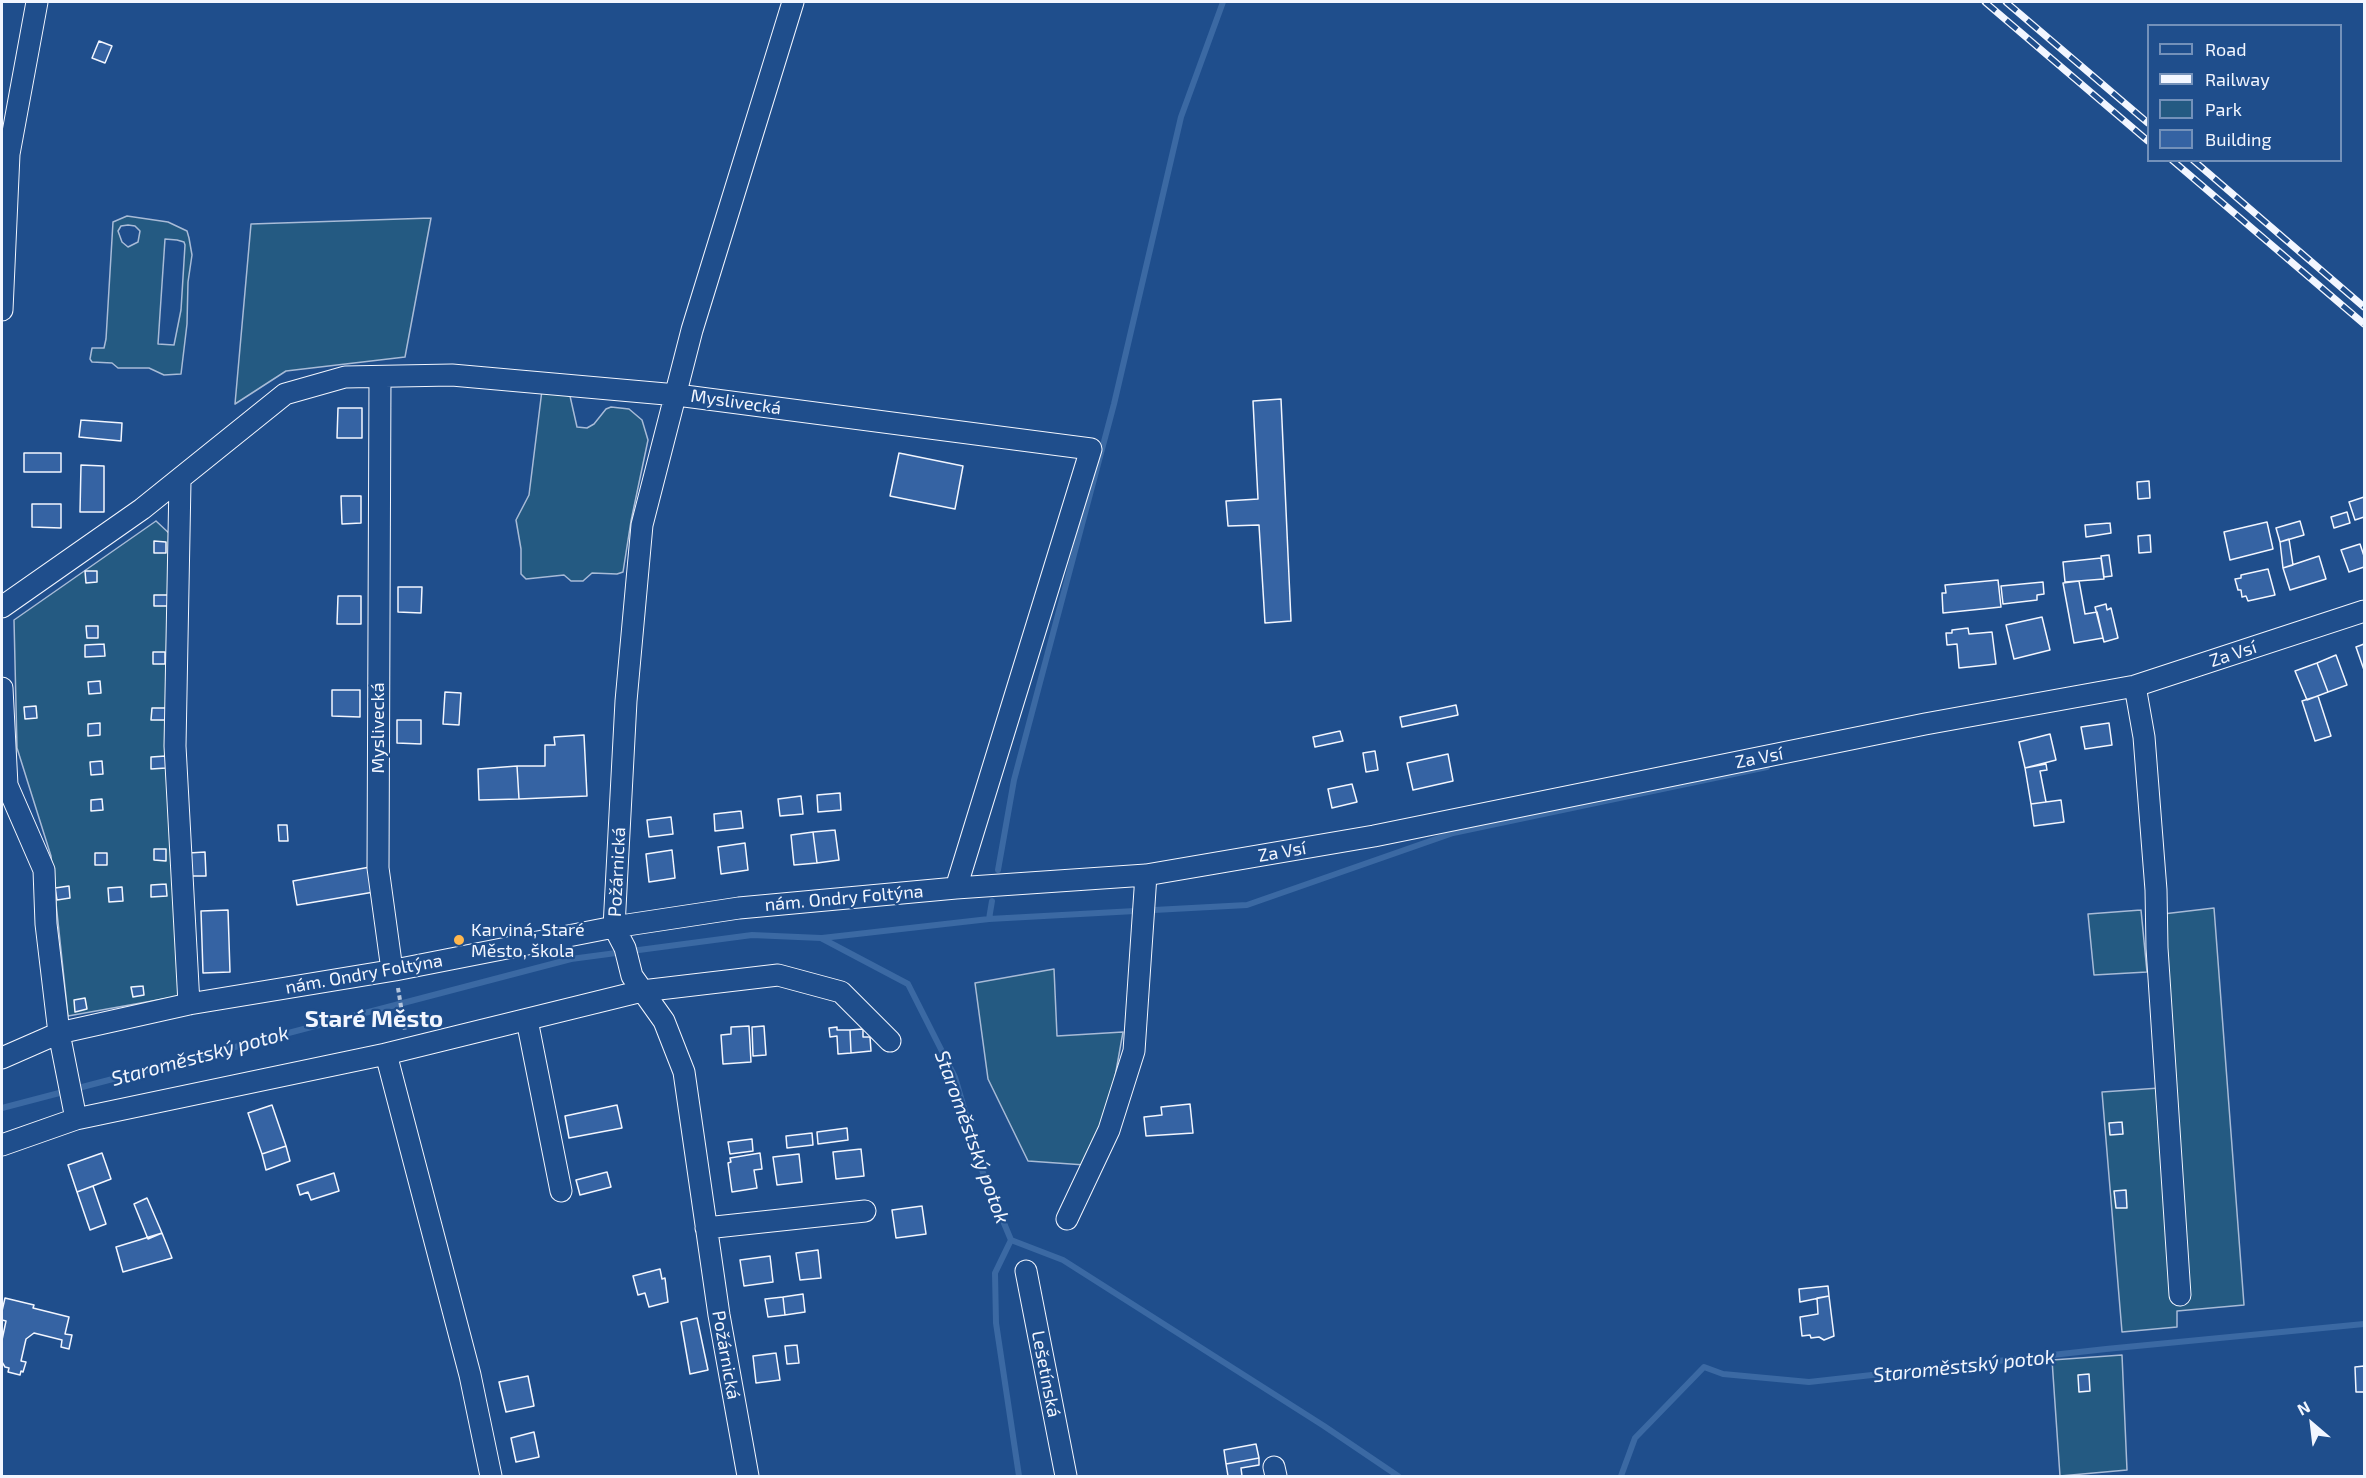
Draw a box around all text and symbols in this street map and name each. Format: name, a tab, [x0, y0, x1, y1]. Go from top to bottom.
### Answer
legend	[2147, 24, 2342, 162]
text: Road	[2205, 38, 2246, 60]
text: Railway	[2205, 68, 2270, 90]
text: Park	[2205, 98, 2242, 120]
text: Building	[2205, 128, 2272, 150]
street label: Myslivecká	[689, 385, 783, 419]
street label: Za Vsí	[2207, 636, 2259, 672]
street label: Myslivecká	[367, 682, 389, 774]
street label: Za Vsí	[1733, 743, 1785, 773]
street label: Požárnická	[604, 827, 630, 917]
street label: Za Vsí	[1256, 837, 1308, 867]
street label: nám. Ondry Foltýna	[764, 880, 924, 916]
place label: Karviná, Staré Město, škola	[471, 919, 585, 962]
marker: Karviná, Staré Město, škola	[452, 933, 466, 947]
street label: nám. Ondry Foltýna	[284, 950, 444, 998]
district label: Staré Město	[305, 1005, 443, 1033]
water label: Staroměstský potok	[109, 1021, 291, 1091]
water label: Staroměstský potok	[929, 1047, 1015, 1227]
street label: Požárnická	[708, 1309, 744, 1401]
street label: Lešetínská	[1027, 1329, 1065, 1419]
water label: Staroměstský potok	[1872, 1345, 2056, 1387]
north arrow	[2282, 1394, 2342, 1454]
text: N	[2294, 1397, 2313, 1419]

